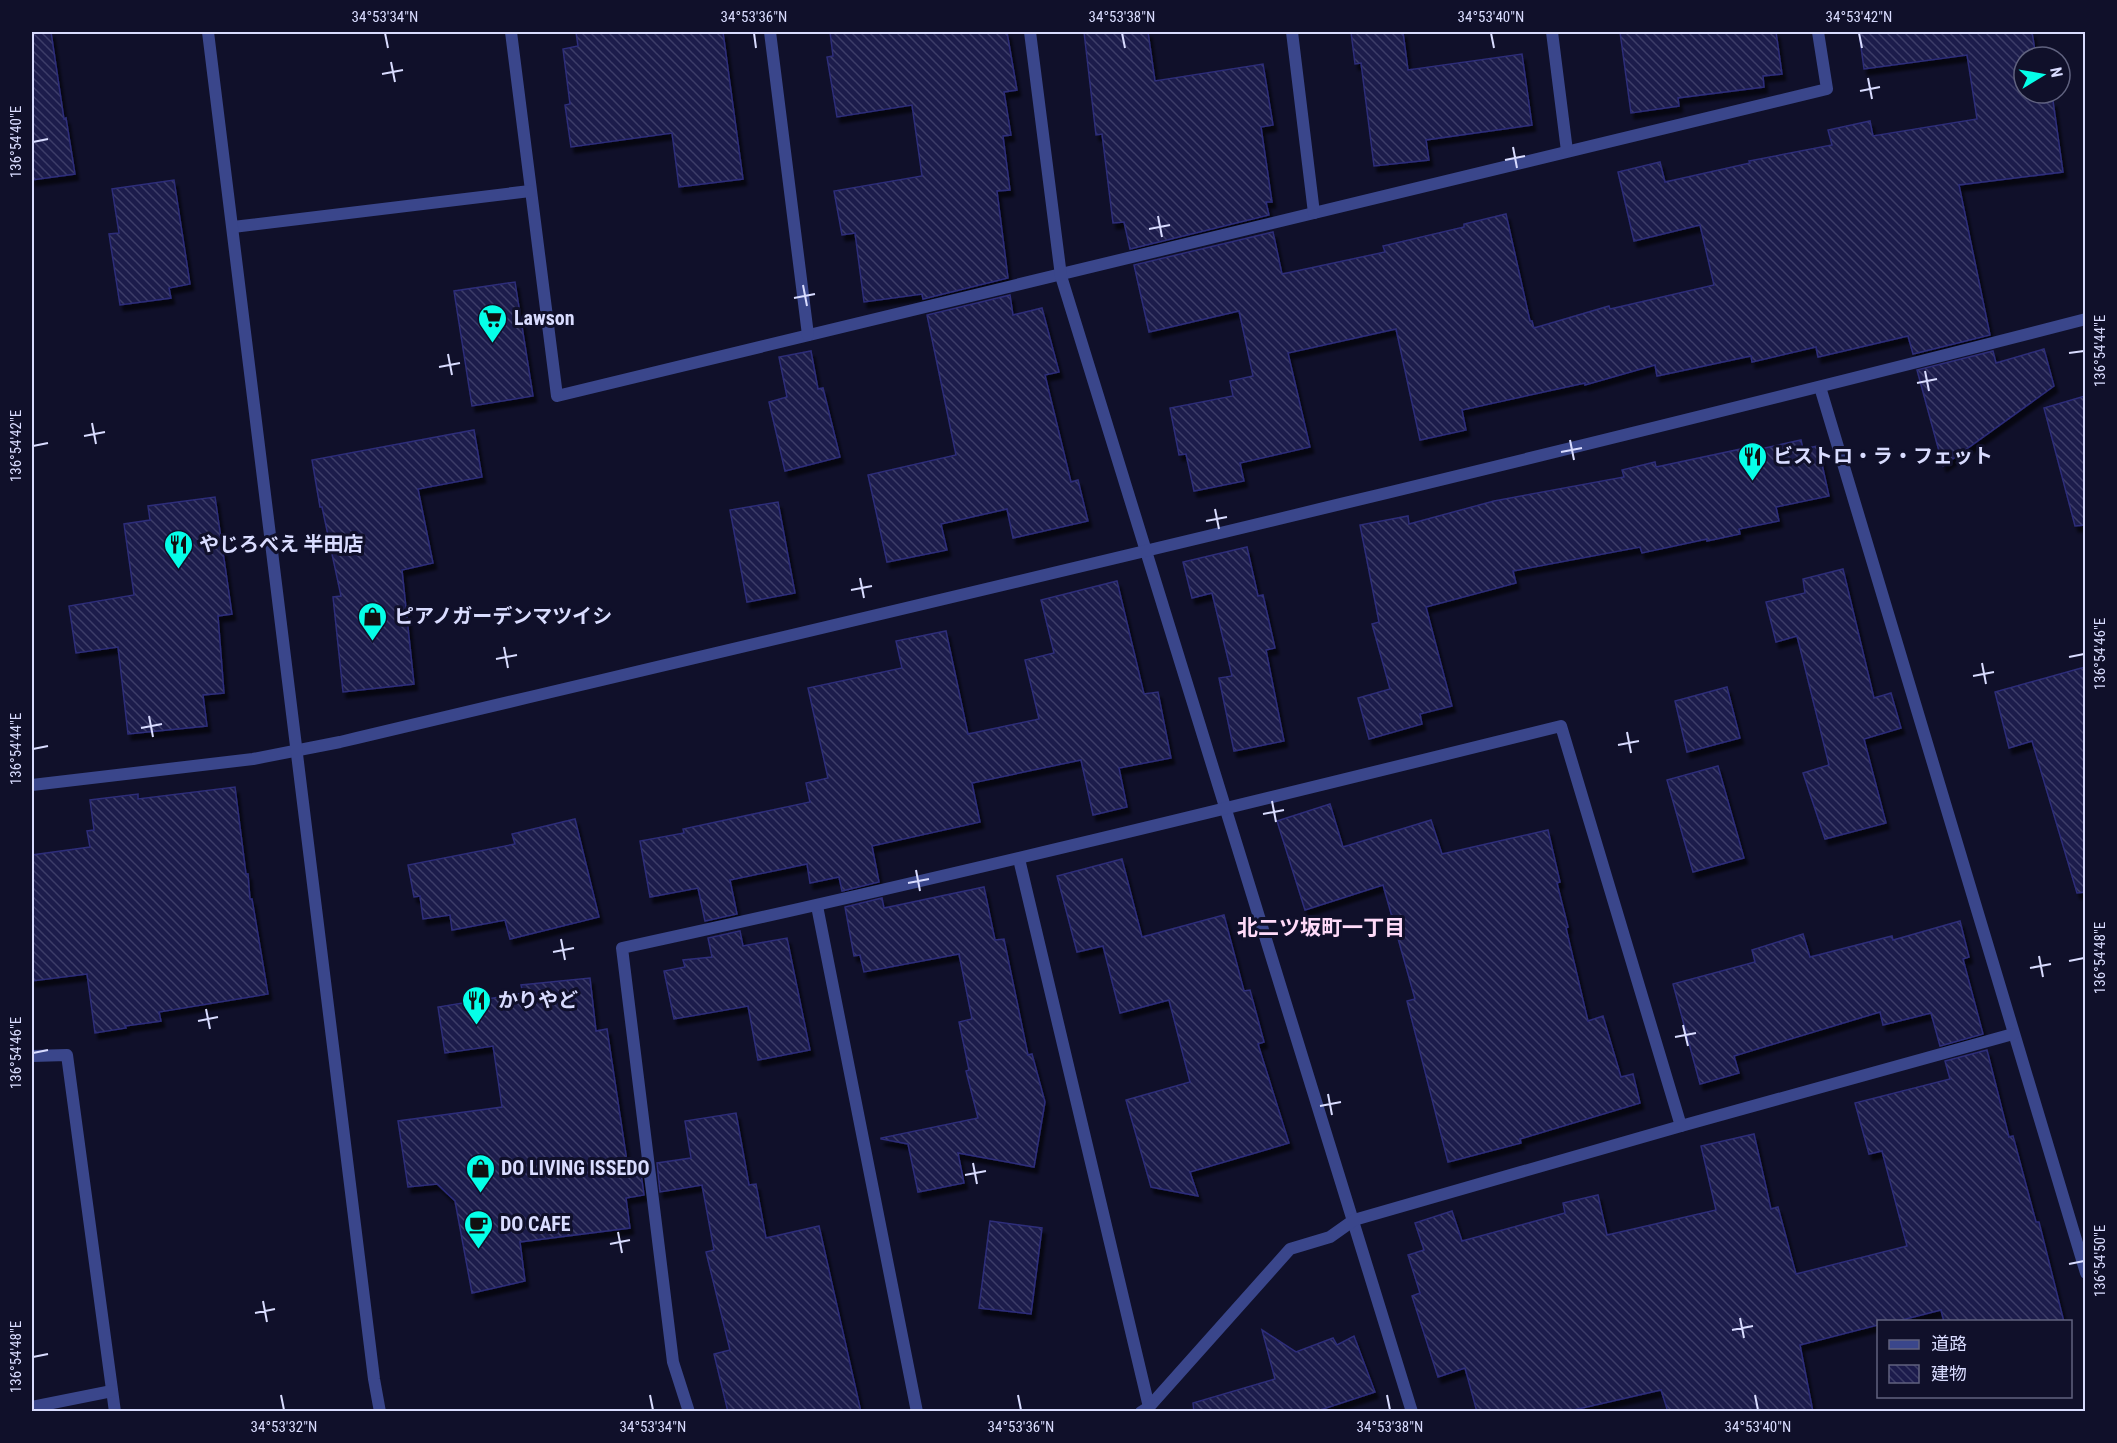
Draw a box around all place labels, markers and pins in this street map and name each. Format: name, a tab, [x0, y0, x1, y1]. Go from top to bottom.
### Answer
supermarket icon: Lawson	[477, 302, 509, 344]
place label: Lawson	[514, 306, 575, 330]
restaurant icon: ビストロ・ラ・フェット	[1736, 440, 1768, 482]
place label: ビストロ・ラ・フェット	[1773, 444, 1993, 468]
restaurant icon: やじろべえ 半田店	[162, 528, 194, 570]
place label: やじろべえ 半田店	[199, 532, 364, 556]
shop icon: ピアノガーデンマツイシ	[357, 600, 389, 642]
place label: ピアノガーデンマツイシ	[394, 604, 612, 628]
restaurant icon: かりやど	[461, 984, 493, 1026]
place label: かりやど	[498, 988, 578, 1012]
shop icon: DO LIVING ISSEDO	[464, 1152, 496, 1194]
place label: DO LIVING ISSEDO	[501, 1156, 650, 1180]
cafe icon: DO CAFE	[463, 1208, 495, 1250]
place label: DO CAFE	[500, 1212, 571, 1236]

